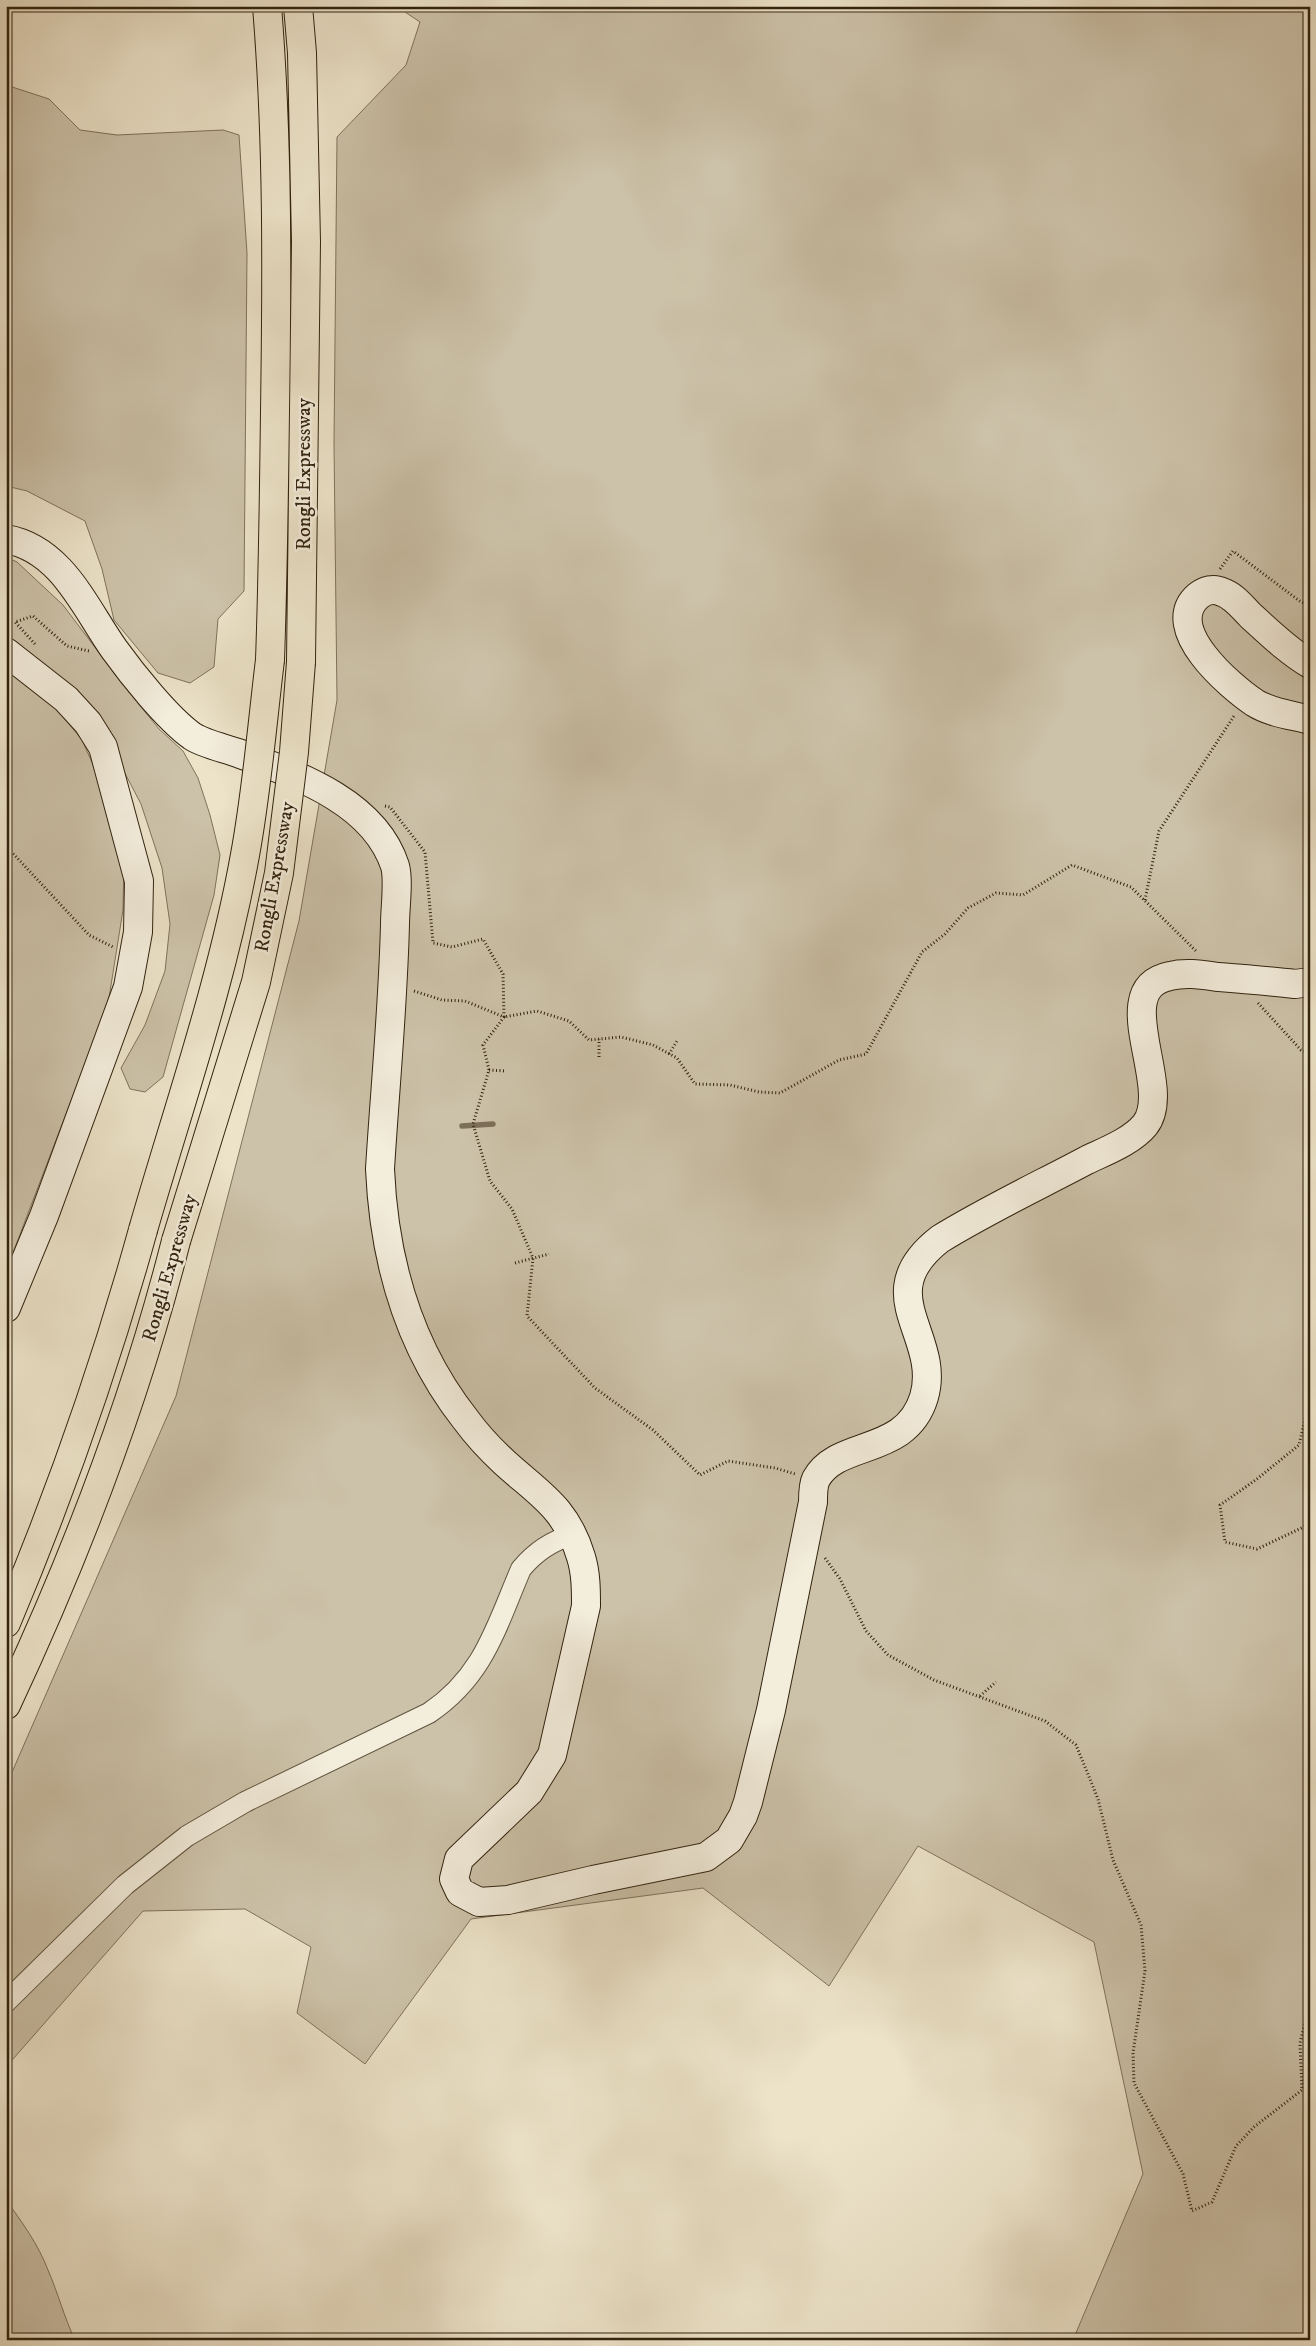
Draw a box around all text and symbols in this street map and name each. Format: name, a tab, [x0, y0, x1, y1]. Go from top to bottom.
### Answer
street label: Rongli Expressway	[292, 397, 317, 550]
street label: Rongli Expressway	[249, 799, 301, 954]
street label: Rongli Expressway	[137, 1191, 203, 1345]

